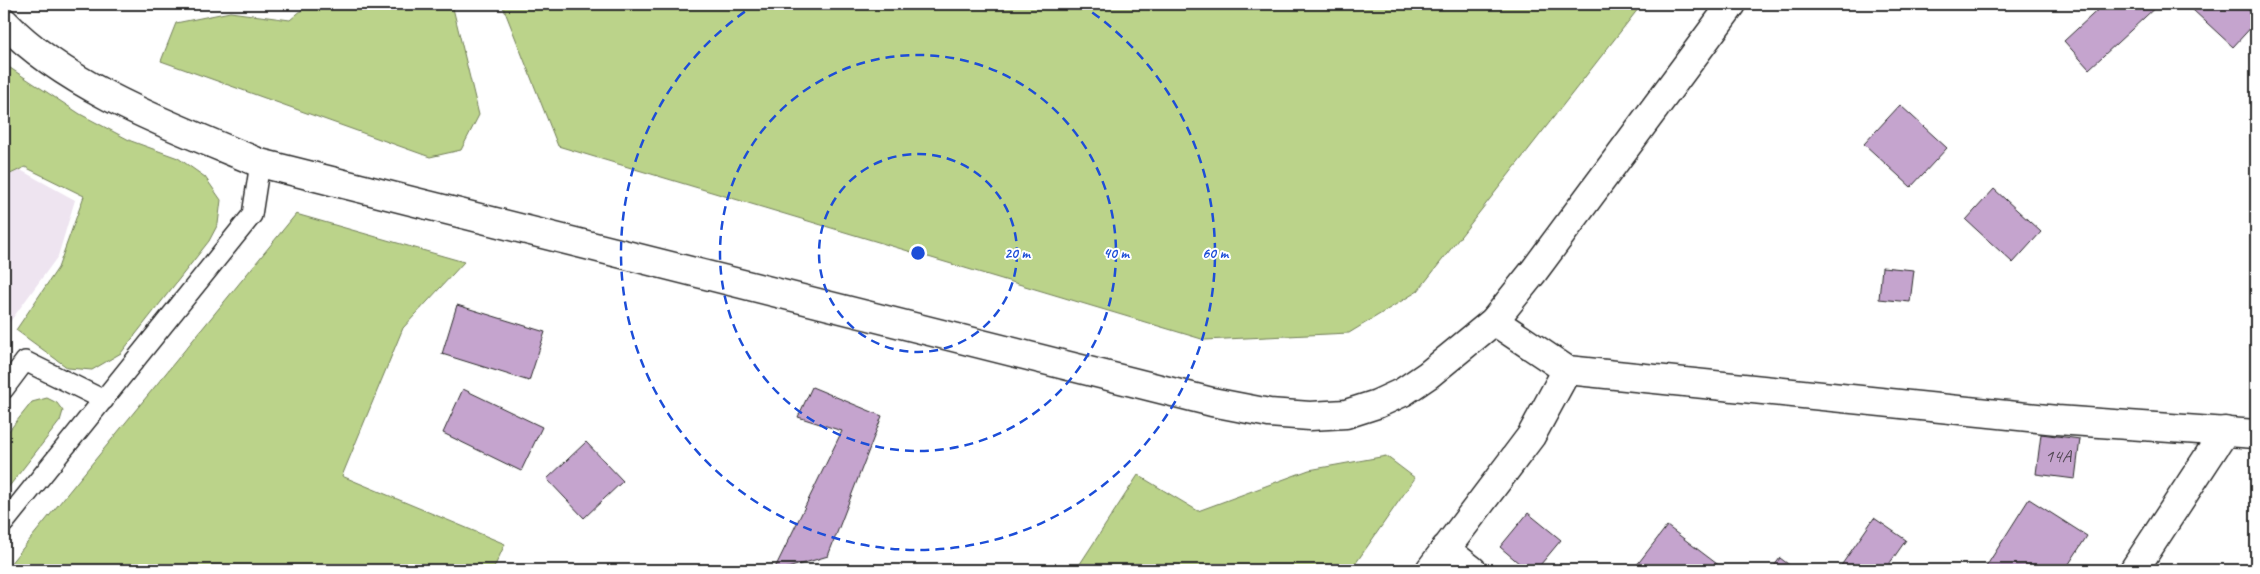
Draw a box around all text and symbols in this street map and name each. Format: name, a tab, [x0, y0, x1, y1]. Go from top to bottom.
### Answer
centre of rings	[909, 244, 927, 262]
text: 20 m	[1004, 244, 1031, 263]
text: 40 m	[1103, 244, 1130, 263]
text: 60 m	[1202, 244, 1229, 263]
house number: 14А	[2045, 444, 2073, 468]

